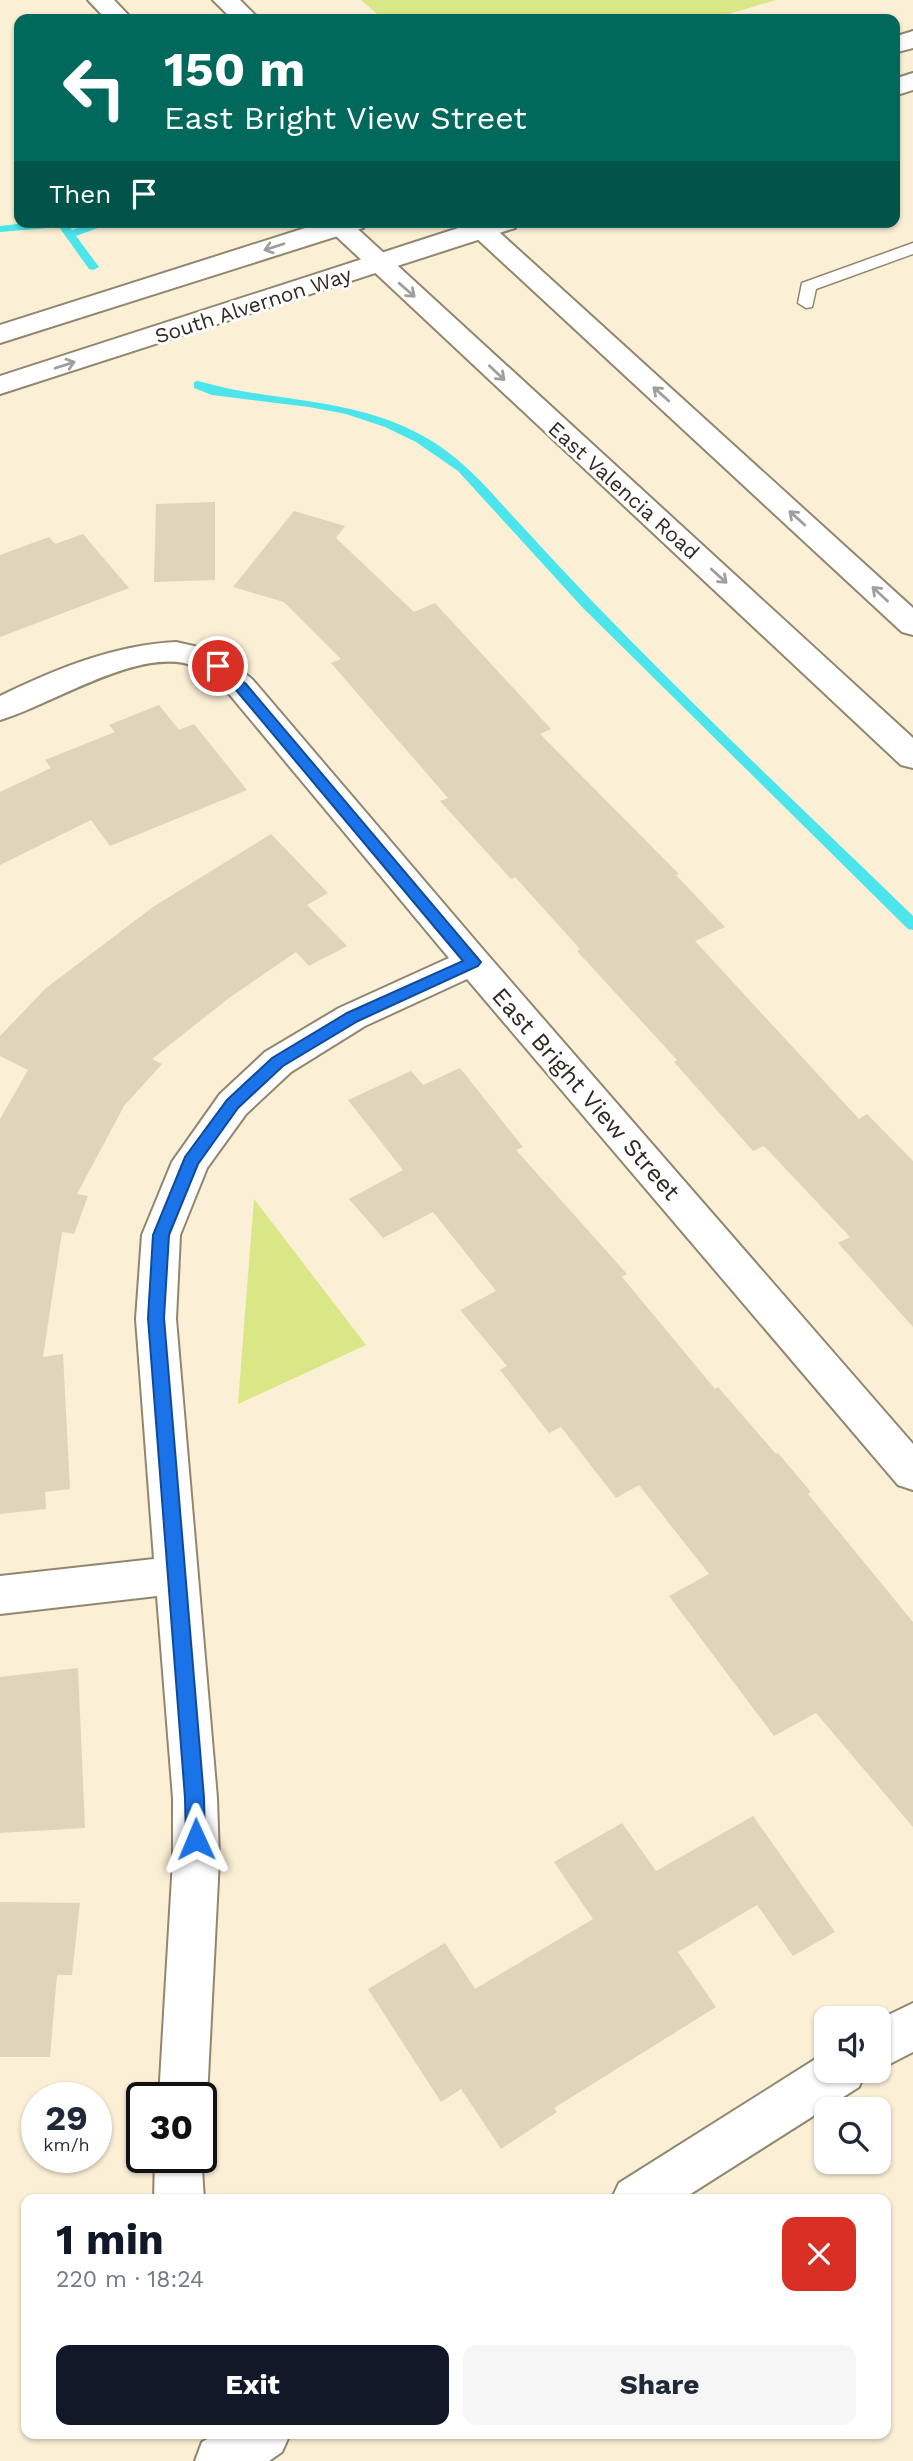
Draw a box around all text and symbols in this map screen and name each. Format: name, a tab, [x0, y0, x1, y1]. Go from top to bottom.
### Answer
text: 150 m	[164, 40, 305, 98]
icon: left	[49, 42, 140, 133]
text: East Bright View Street	[164, 99, 527, 137]
icon: arrive	[125, 175, 163, 213]
text: Then	[49, 179, 111, 209]
one-way arrow	[263, 242, 285, 255]
street label: South Alvernon Way	[151, 261, 355, 349]
one-way arrow	[398, 282, 416, 298]
one-way arrow	[54, 357, 76, 370]
one-way arrow	[488, 365, 506, 381]
one-way arrow	[653, 386, 670, 403]
street label: East Valencia Road	[543, 416, 705, 564]
one-way arrow	[788, 510, 806, 526]
one-way arrow	[710, 568, 727, 585]
one-way arrow	[872, 586, 889, 603]
pin	[188, 636, 248, 696]
icon: arrive	[199, 647, 237, 685]
street label: East Bright View Street	[486, 982, 686, 1206]
position arrow	[159, 1802, 233, 1876]
map controls	[814, 2006, 891, 2174]
button: sound	[814, 2006, 891, 2083]
speed limit sign: 30	[126, 2082, 217, 2173]
text: 29	[45, 2097, 88, 2139]
button: search	[814, 2097, 891, 2174]
text: km/h	[43, 2134, 90, 2155]
text: 1 min	[56, 2215, 164, 2264]
button: close	[782, 2217, 856, 2291]
text: 220 m · 18:24	[56, 2266, 204, 2293]
button: Exit	[56, 2345, 449, 2425]
button: Share	[463, 2345, 856, 2425]

